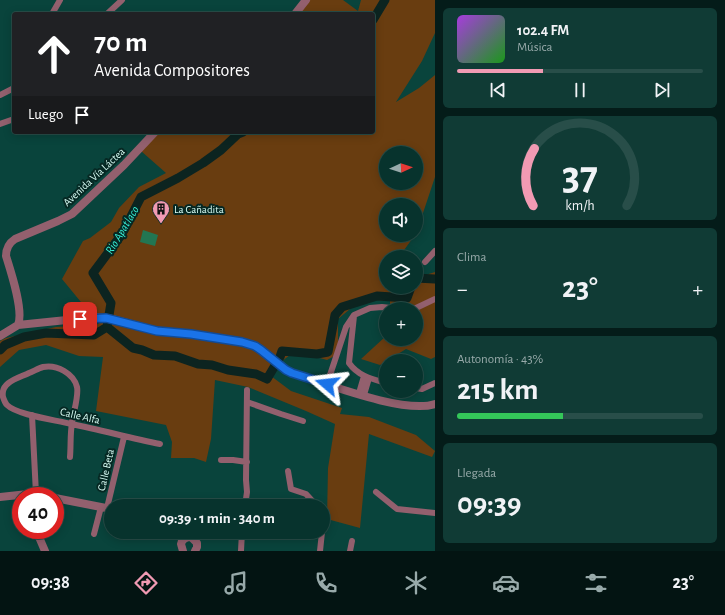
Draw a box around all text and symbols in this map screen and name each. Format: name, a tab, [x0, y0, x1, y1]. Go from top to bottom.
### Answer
text: 102.4 FM	[517, 23, 569, 38]
icon: ahead	[28, 28, 80, 80]
text: 70 m	[94, 29, 148, 57]
text: Música	[517, 41, 552, 54]
text: Avenida Compositores	[94, 62, 250, 80]
icon: previous	[487, 79, 509, 101]
icon: pause	[569, 79, 591, 101]
icon: next	[651, 79, 673, 101]
icon: arrive	[71, 104, 93, 126]
text: Luego	[28, 107, 63, 122]
street label: Avenida Vía Láctea	[61, 146, 127, 208]
north arrow	[379, 146, 423, 190]
map controls	[379, 146, 423, 398]
text: 37	[562, 156, 598, 197]
button: sound	[379, 198, 423, 242]
text: km/h	[565, 198, 595, 212]
building icon: La Cañadita	[151, 199, 171, 224]
water label: Rio Apatlaco	[103, 204, 142, 257]
place label: La Cañadita	[174, 204, 224, 215]
button: layers	[379, 250, 423, 294]
text: Clima	[457, 251, 487, 264]
text: 23°	[562, 273, 598, 303]
text: −	[457, 278, 468, 300]
text: +	[692, 278, 703, 300]
pin	[63, 302, 97, 336]
button: +	[379, 302, 423, 346]
icon: arrive	[69, 308, 91, 330]
text: Autonomía · 43%	[457, 353, 543, 366]
button: −	[379, 354, 423, 398]
position arrow	[306, 363, 348, 405]
text: 215 km	[457, 375, 538, 405]
street label: Calle Alfa	[59, 406, 101, 426]
street label: Calle Beta	[96, 448, 116, 492]
text: Llegada	[457, 467, 496, 480]
speed limit sign: 40	[12, 487, 64, 539]
text: 09:39	[457, 489, 521, 519]
text: 09:39 · 1 min · 340 m	[159, 511, 275, 526]
icon: directions	[132, 569, 160, 597]
icon: music	[222, 569, 250, 597]
icon: phone	[312, 569, 340, 597]
icon: climate	[402, 569, 430, 597]
icon: car	[492, 569, 520, 597]
icon: filters	[582, 569, 610, 597]
text: 09:38	[31, 574, 70, 592]
text: 23°	[672, 574, 694, 592]

